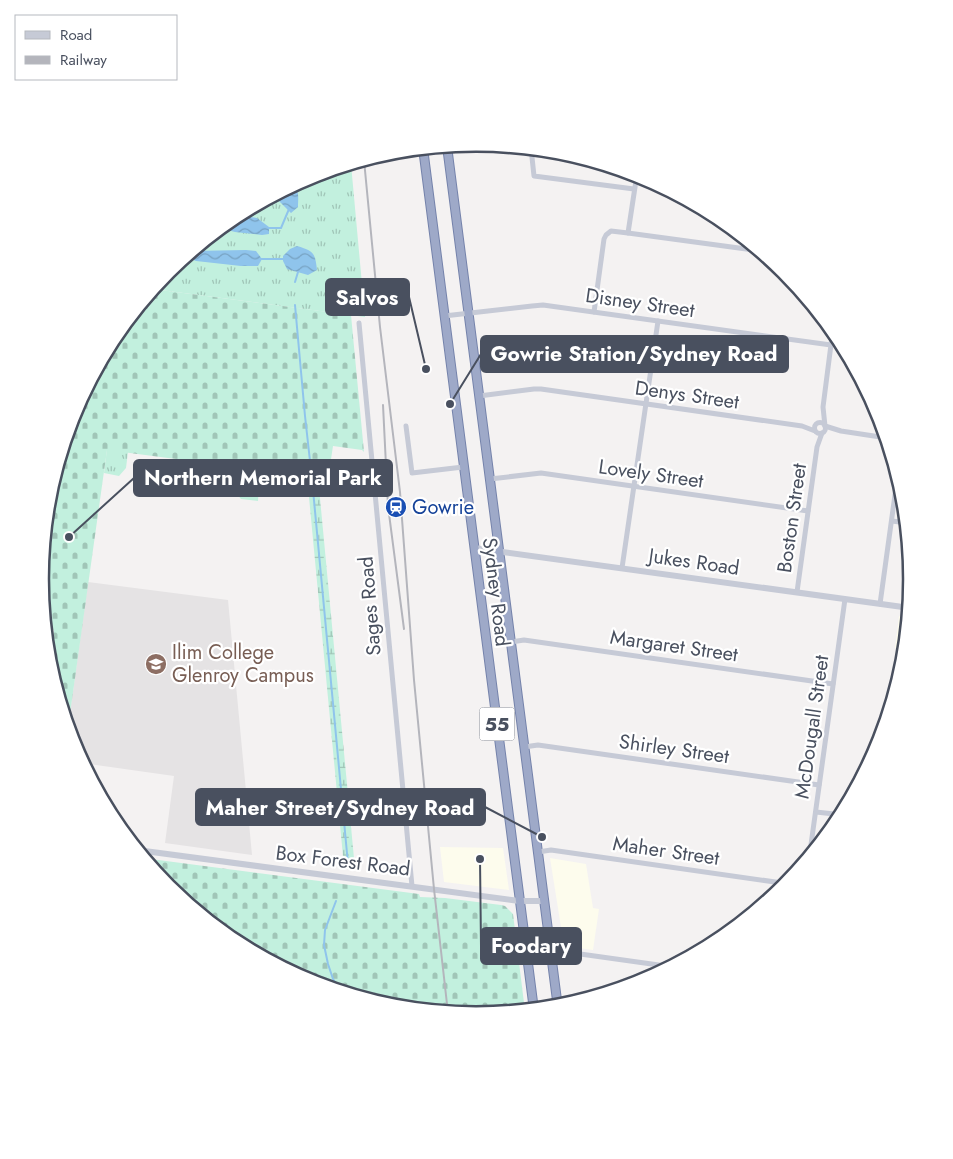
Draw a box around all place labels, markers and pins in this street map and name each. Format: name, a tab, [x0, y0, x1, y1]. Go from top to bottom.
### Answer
callout: Salvos	[326, 279, 409, 315]
callout: Gowrie Station/Sydney Road	[481, 336, 788, 372]
callout: Northern Memorial Park	[134, 460, 392, 496]
place label: Gowrie	[412, 493, 474, 522]
station icon: Gowrie	[384, 495, 408, 519]
place label: Ilim College Glenroy Campus	[172, 638, 314, 690]
school or university icon: Ilim College Glenroy Campus	[144, 652, 168, 676]
callout: Maher Street/Sydney Road	[196, 789, 485, 825]
callout: Foodary	[481, 928, 581, 964]

